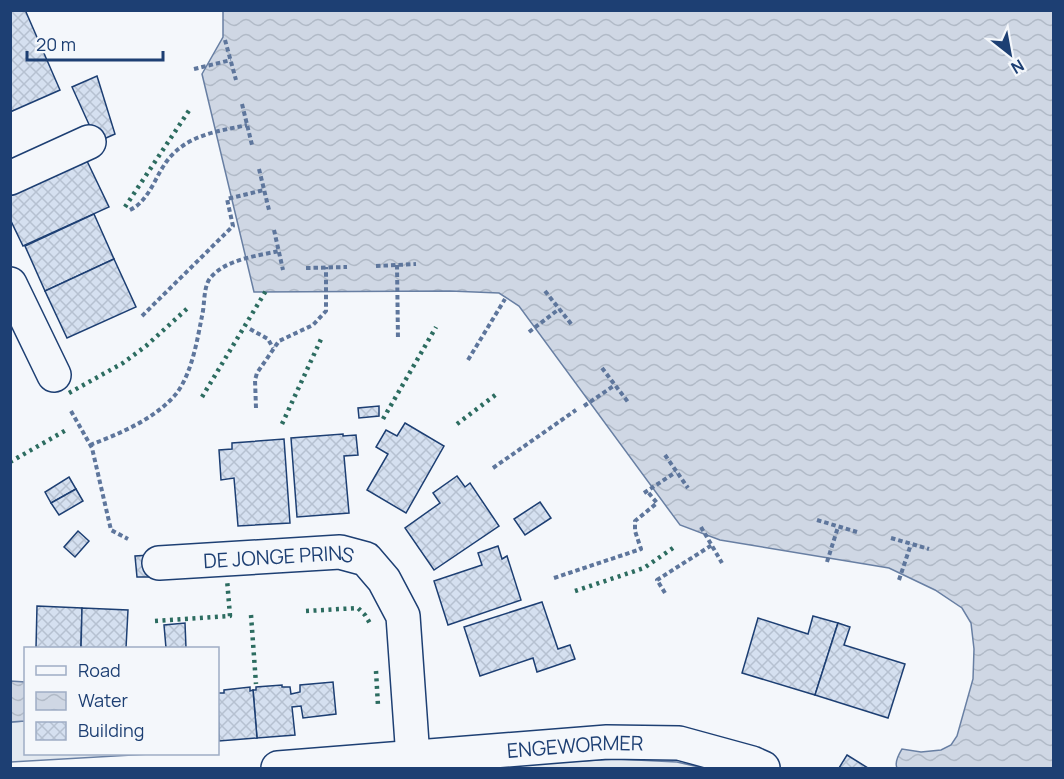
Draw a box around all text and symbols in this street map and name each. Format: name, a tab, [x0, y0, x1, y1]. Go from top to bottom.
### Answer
scale bar	[27, 24, 164, 62]
north arrow	[980, 24, 1040, 84]
text: 20 m	[36, 32, 76, 56]
text: N	[1007, 54, 1028, 79]
street label: DE JONGE PRINS	[202, 538, 357, 574]
legend	[24, 647, 219, 755]
text: Road	[78, 658, 121, 682]
text: Water	[78, 688, 128, 712]
text: Building	[78, 718, 144, 742]
street label: ENGEWORMER	[506, 728, 644, 763]

